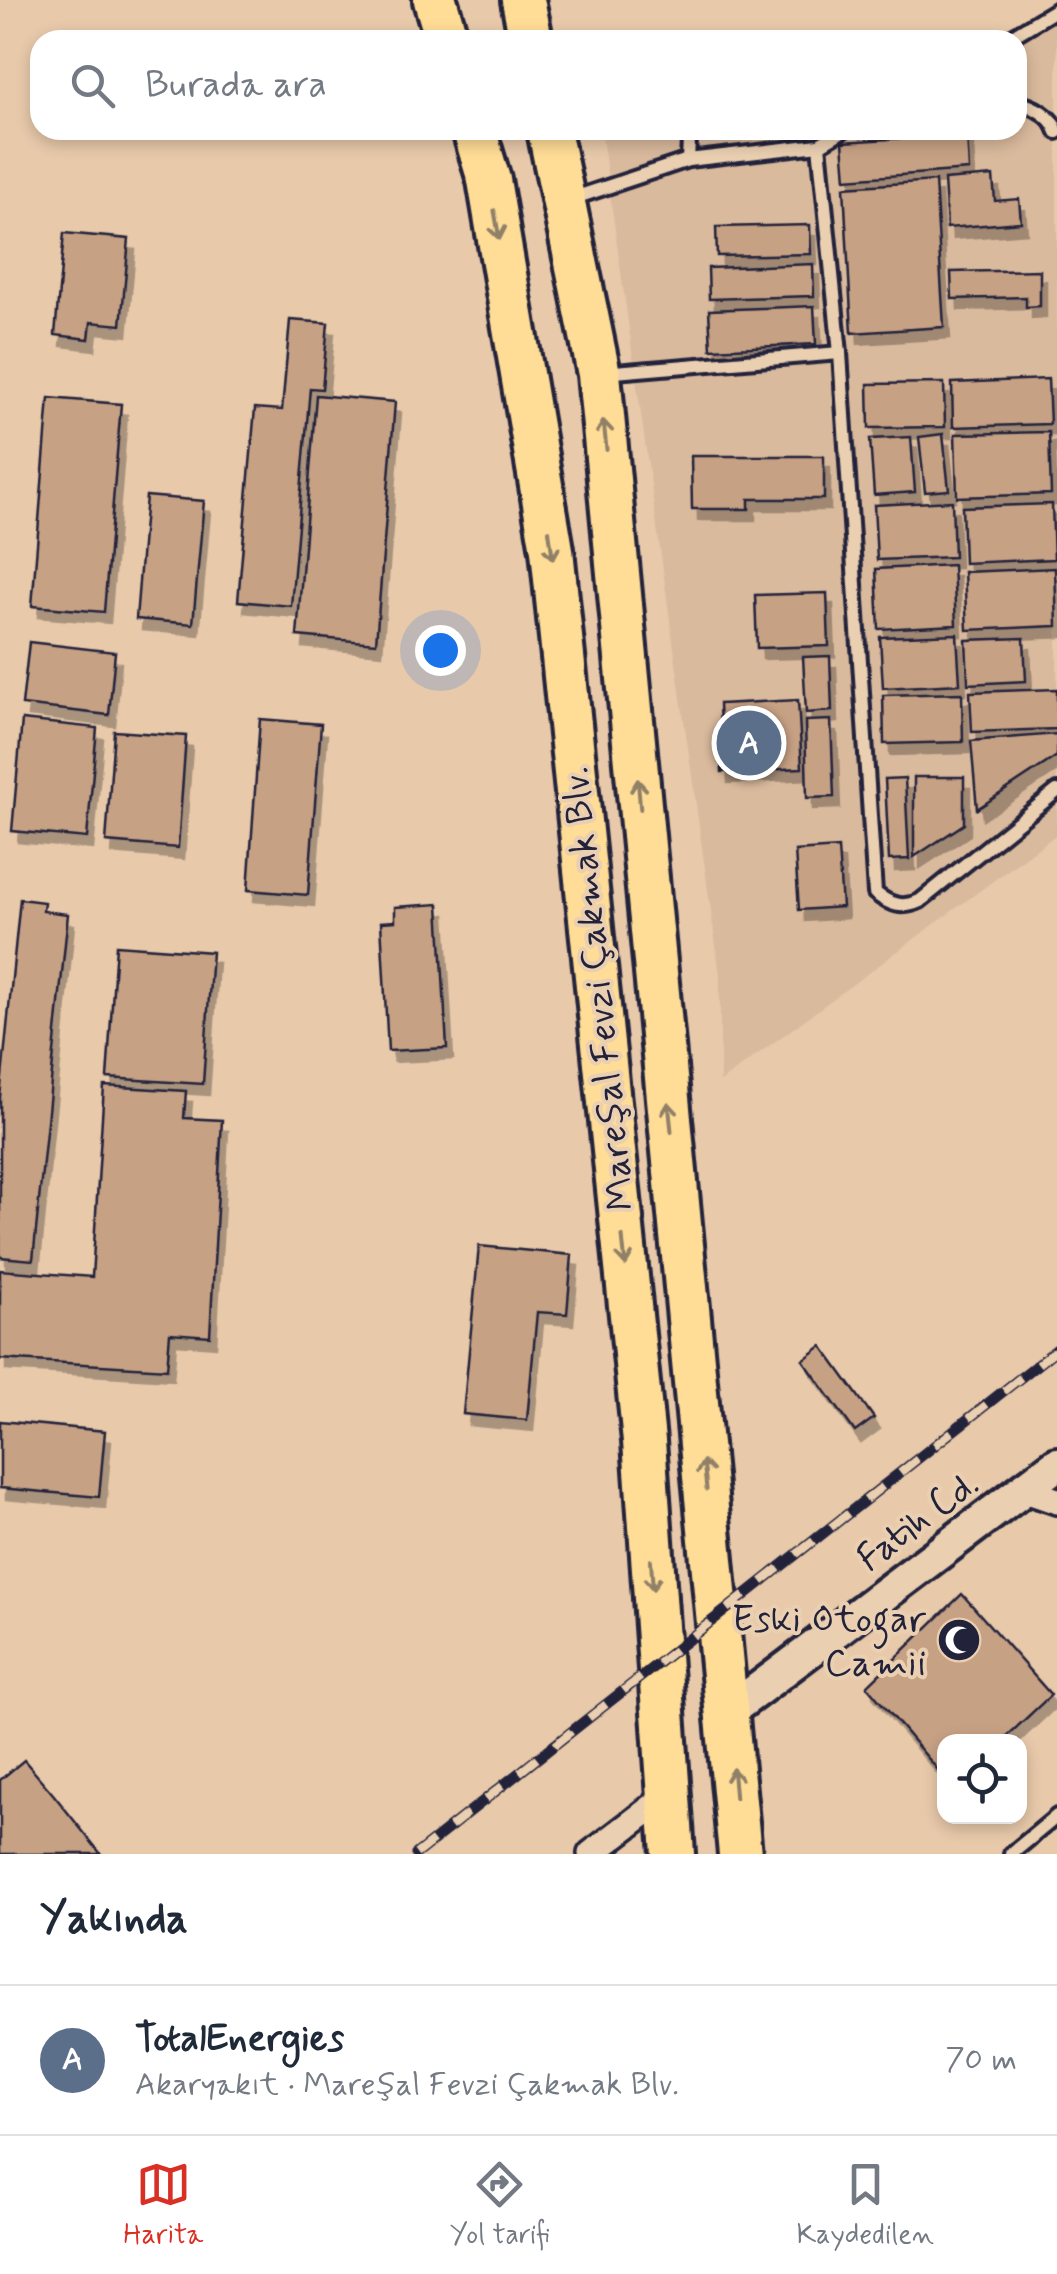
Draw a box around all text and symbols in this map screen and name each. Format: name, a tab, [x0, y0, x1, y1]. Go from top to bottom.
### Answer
search box	[30, 30, 1027, 140]
icon: search	[65, 58, 120, 113]
text: Burada ara	[145, 61, 327, 110]
one-way arrow	[488, 208, 507, 240]
one-way arrow	[595, 420, 614, 452]
one-way arrow	[543, 528, 561, 561]
your location	[415, 625, 466, 676]
pin: A	[716, 706, 782, 780]
street label: Mareşal Fevzi Çakmak Blv.	[552, 764, 647, 1213]
one-way arrow	[629, 778, 648, 810]
one-way arrow	[660, 1101, 679, 1134]
one-way arrow	[615, 1235, 634, 1267]
one-way arrow	[695, 1460, 714, 1492]
street label: Fatih Cd.	[848, 1460, 989, 1584]
one-way arrow	[643, 1558, 662, 1590]
place label: Eski Otogar Camii	[732, 1596, 926, 1689]
mosque icon: Eski Otogar Camii	[936, 1617, 982, 1663]
map controls	[937, 1734, 1027, 1824]
button: locate	[937, 1734, 1027, 1824]
one-way arrow	[724, 1767, 743, 1799]
text: Yakında	[40, 1892, 188, 1947]
text: TotalEnergies	[135, 2015, 344, 2064]
text: A	[62, 2039, 83, 2081]
text: 70 m	[945, 2039, 1017, 2081]
text: Akaryakıt · Mareşal Fevzi Çakmak Blv.	[135, 2064, 679, 2106]
tab: Harita	[123, 2157, 203, 2254]
tab: Yol tarifi	[450, 2157, 550, 2254]
tab: Kaydedilen	[796, 2157, 934, 2254]

